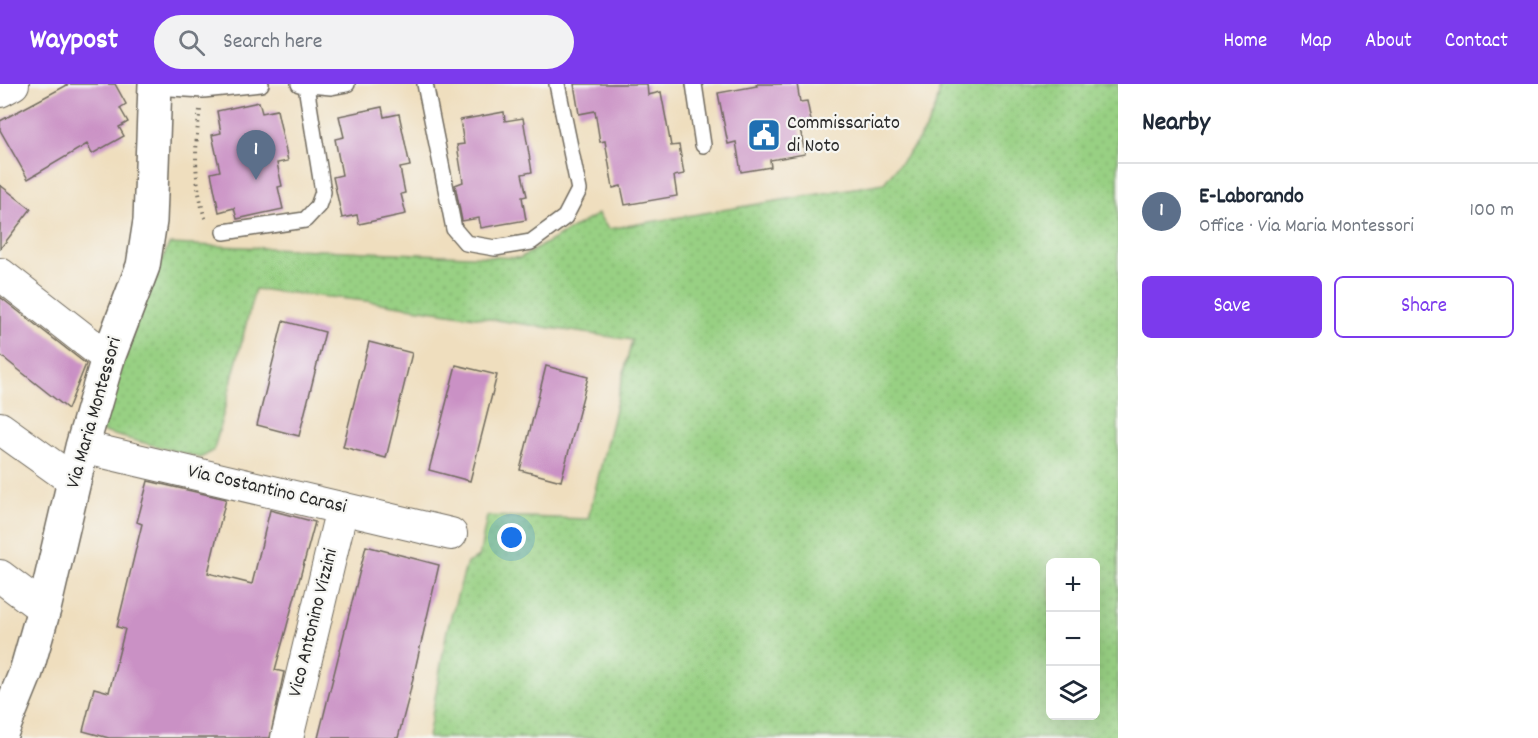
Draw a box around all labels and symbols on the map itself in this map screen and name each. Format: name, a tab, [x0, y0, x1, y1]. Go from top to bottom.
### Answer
place label: Commissariato di Noto	[787, 110, 900, 161]
public building icon: Commissariato di Noto	[746, 117, 782, 153]
pin: 1	[236, 130, 276, 180]
street label: Via Maria Montessori	[60, 334, 130, 492]
street label: Via Costantino Carasi	[185, 458, 350, 522]
your location	[497, 523, 526, 552]
street label: Vico Antonino Vizzini	[282, 546, 346, 700]

